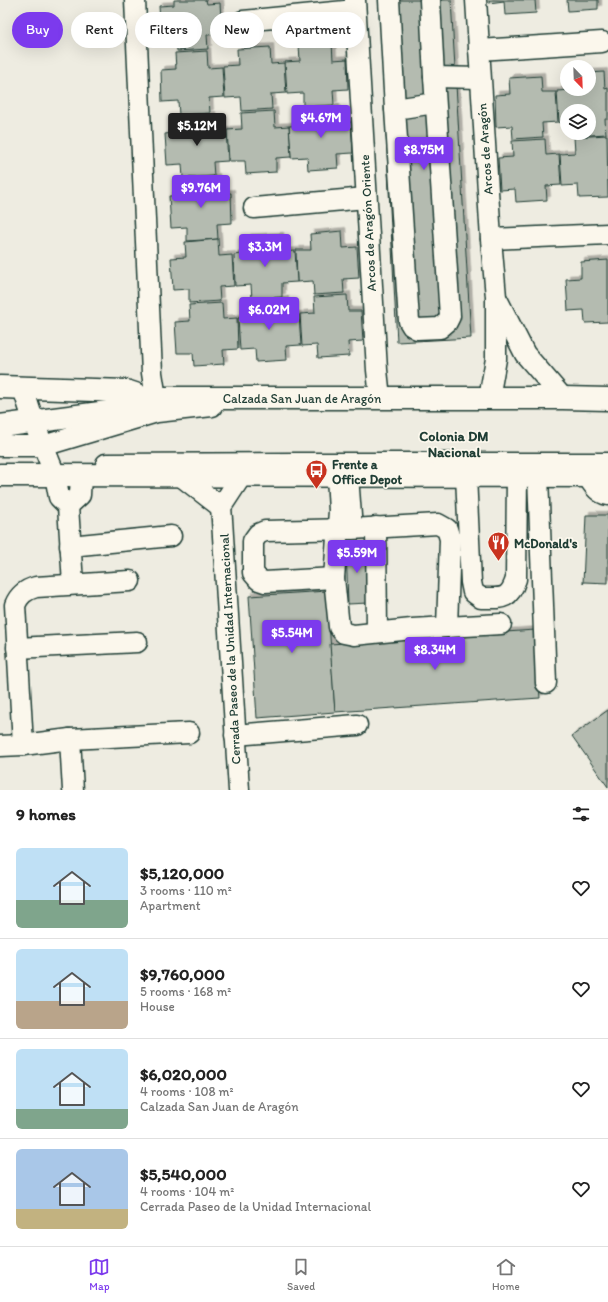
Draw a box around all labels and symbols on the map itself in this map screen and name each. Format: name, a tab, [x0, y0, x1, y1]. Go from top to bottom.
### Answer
north arrow	[560, 60, 596, 96]
street label: Arcos de Aragón	[474, 102, 496, 195]
pin: $4.67M	[288, 105, 354, 139]
pin: $5.12M	[164, 113, 230, 147]
pin: $8.75M	[391, 137, 457, 171]
street label: Arcos de Aragón Oriente	[357, 154, 379, 292]
pin: $9.76M	[168, 175, 234, 209]
pin: $3.3M	[237, 234, 293, 268]
pin: $6.02M	[236, 297, 302, 331]
street label: Calzada San Juan de Aragón	[223, 391, 382, 406]
district label: Colonia DM Nacional	[419, 428, 489, 461]
place label: Frente a Office Depot	[332, 457, 402, 488]
bus stop icon: Frente a Office Depot	[304, 458, 330, 491]
restaurant icon: McDonald's	[485, 530, 511, 563]
street label: Cerrada Paseo de la Unidad Internacional	[216, 533, 244, 765]
place label: McDonald's	[514, 536, 578, 551]
pin: $5.59M	[324, 540, 390, 574]
pin: $5.54M	[259, 620, 325, 654]
pin: $8.34M	[402, 637, 468, 671]

